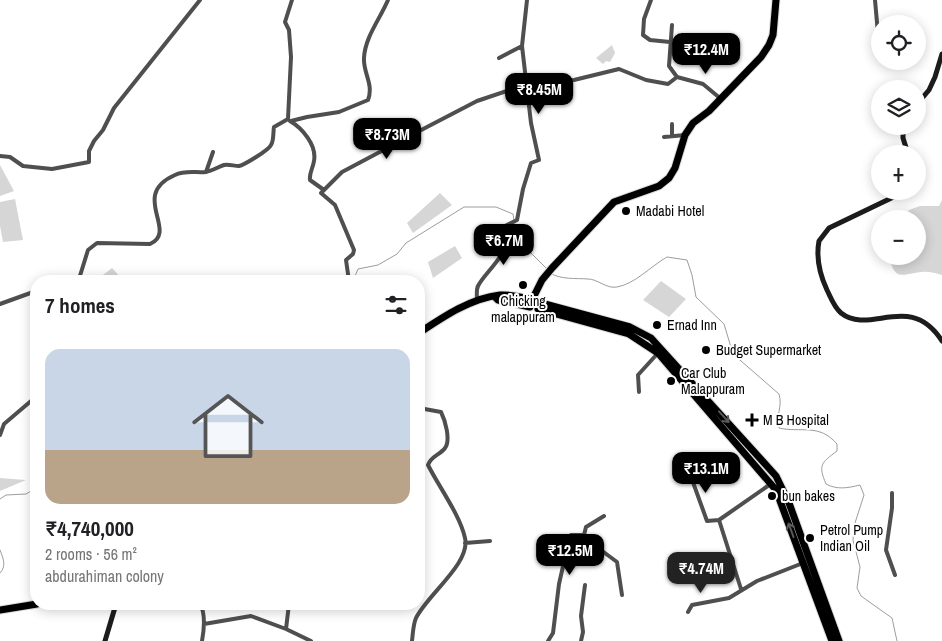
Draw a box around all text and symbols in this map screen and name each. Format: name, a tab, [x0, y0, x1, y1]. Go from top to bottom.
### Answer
map controls	[871, 15, 926, 265]
button: locate	[871, 15, 926, 70]
pin: ₹12.4M	[665, 32, 747, 75]
text: ₹12.4M	[683, 38, 729, 60]
pin: ₹8.45M	[498, 72, 580, 115]
text: ₹8.45M	[516, 78, 562, 100]
button: layers	[871, 80, 926, 135]
pin: ₹8.73M	[346, 118, 428, 160]
text: ₹8.73M	[364, 123, 410, 145]
button: +	[871, 145, 926, 200]
place label: Madabi Hotel	[636, 202, 704, 220]
marker: Madabi Hotel	[620, 205, 632, 217]
button: −	[871, 210, 926, 265]
pin: ₹6.7M	[469, 224, 539, 266]
text: ₹6.7M	[485, 229, 523, 251]
marker: Chicking malappuram	[517, 279, 529, 291]
text: 7 homes	[45, 291, 115, 320]
icon: filters	[382, 291, 410, 319]
place label: Chicking malappuram	[491, 292, 555, 326]
place label: Ernad Inn	[667, 316, 717, 334]
marker: Ernad Inn	[651, 319, 663, 331]
place label: Budget Supermarket	[716, 341, 821, 359]
marker: Budget Supermarket	[700, 344, 712, 356]
place label: Car Club Malappuram	[681, 364, 745, 398]
marker: Car Club Malappuram	[665, 375, 677, 387]
icon: home	[183, 381, 273, 471]
one-way arrow	[718, 410, 730, 423]
place label: M B Hospital	[763, 411, 829, 429]
marker: M B Hospital	[745, 413, 759, 427]
pin: ₹13.1M	[665, 452, 747, 494]
text: ₹13.1M	[683, 457, 729, 479]
place label: bun bakes	[782, 487, 835, 505]
marker: bun bakes	[766, 490, 778, 502]
text: ₹4,740,000	[45, 514, 134, 543]
place label: Petrol Pump Indian Oil	[820, 521, 883, 555]
one-way arrow	[786, 522, 795, 538]
marker: Petrol Pump Indian Oil	[804, 532, 816, 544]
pin: ₹12.5M	[529, 534, 611, 576]
text: ₹12.5M	[547, 539, 593, 561]
text: 2 rooms · 56 m²	[45, 543, 137, 565]
pin: ₹4.74M	[660, 552, 742, 594]
text: ₹4.74M	[678, 557, 724, 579]
text: abdurahiman colony	[45, 565, 164, 587]

